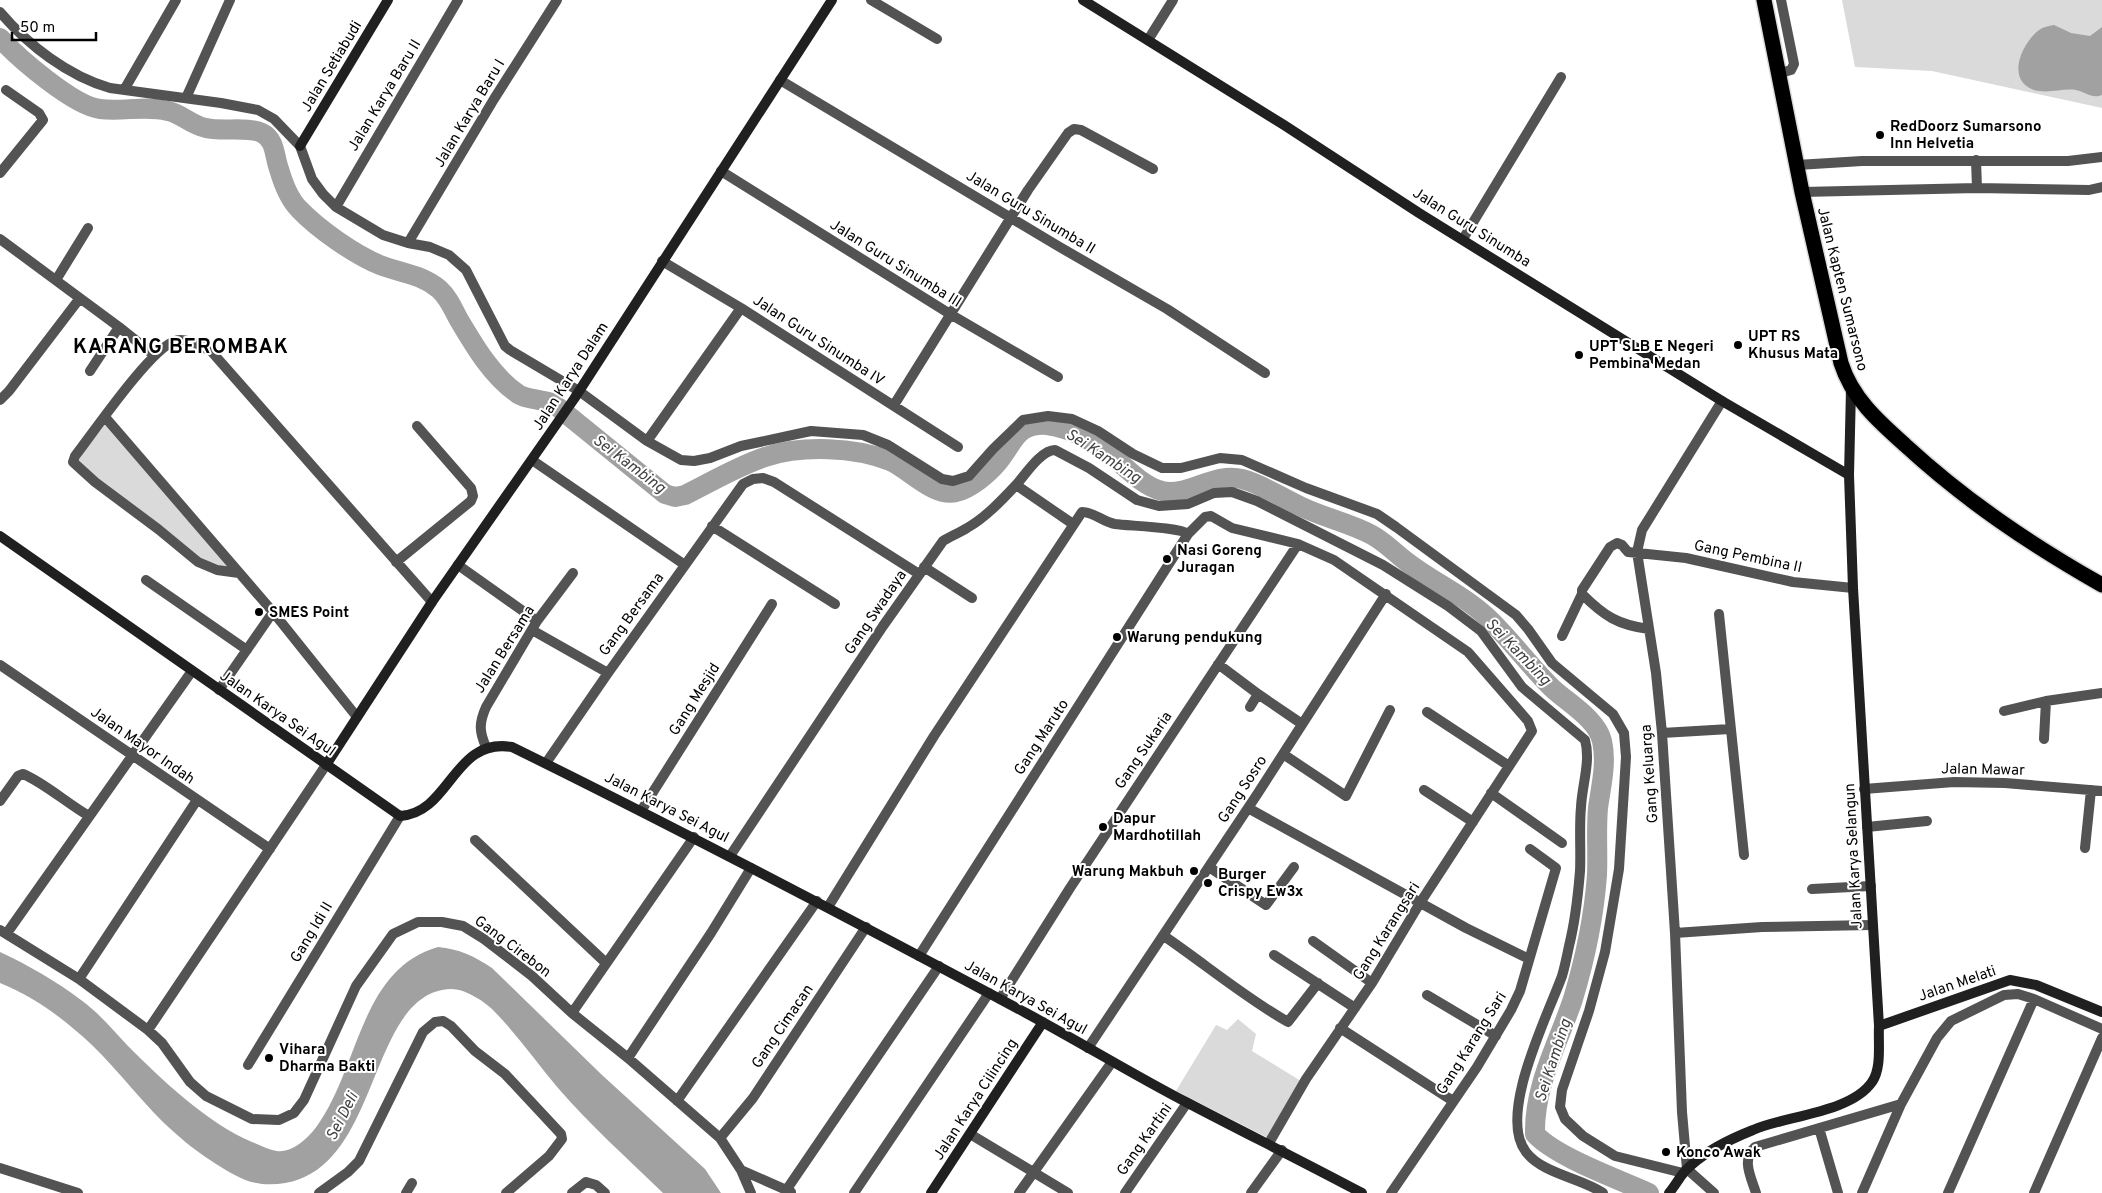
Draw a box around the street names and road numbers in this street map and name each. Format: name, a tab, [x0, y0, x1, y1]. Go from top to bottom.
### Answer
street label: Jalan Setiabudi	[298, 18, 367, 116]
street label: Jalan Karya Baru II	[344, 36, 426, 155]
street label: Jalan Karya Baru I	[431, 56, 510, 171]
street label: Jalan Guru Sinumba II	[962, 167, 1098, 259]
street label: Jalan Guru Sinumba	[1409, 184, 1534, 272]
street label: Jalan Kapten Sumarsono	[1812, 205, 1871, 373]
street label: Jalan Guru Sinumba III	[826, 216, 965, 313]
street label: Jalan Guru Sinumba IV	[749, 292, 888, 391]
street label: Jalan Karya Dalam	[529, 319, 613, 435]
street label: Gang Pembina II	[1692, 537, 1803, 578]
street label: Gang Swadaya	[841, 567, 912, 659]
street label: Gang Bersama	[596, 569, 669, 660]
street label: Jalan Bersama	[471, 603, 540, 697]
street label: Gang Mesjid	[665, 660, 725, 740]
street label: Jalan Karya Sei Agul	[215, 667, 339, 761]
street label: Gang Maruto	[1011, 696, 1074, 779]
street label: Jalan Mayor Indah	[86, 703, 198, 789]
street label: Gang Sukaria	[1111, 708, 1177, 793]
street label: Gang Keluarga	[1638, 724, 1663, 824]
street label: Gang Sosro	[1214, 752, 1272, 827]
street label: Jalan Mawar	[1941, 760, 2025, 781]
street label: Jalan Karya Sei Agul	[601, 769, 732, 848]
street label: Jalan Karya Selangun	[1841, 783, 1868, 929]
street label: Gang Karangsari	[1350, 879, 1425, 984]
street label: Gang Idi II	[287, 899, 338, 967]
street label: Gang Cirebon	[470, 912, 554, 982]
street label: Jalan Karya Sei Agul	[961, 957, 1090, 1040]
street label: Jalan Melati	[1916, 962, 1999, 1007]
street label: Gang Cimacan	[748, 981, 818, 1073]
street label: Gang Karang Sari	[1433, 989, 1512, 1099]
street label: Jalan Karya Cilincing	[930, 1035, 1023, 1164]
street label: Gang Kartini	[1113, 1100, 1177, 1180]

